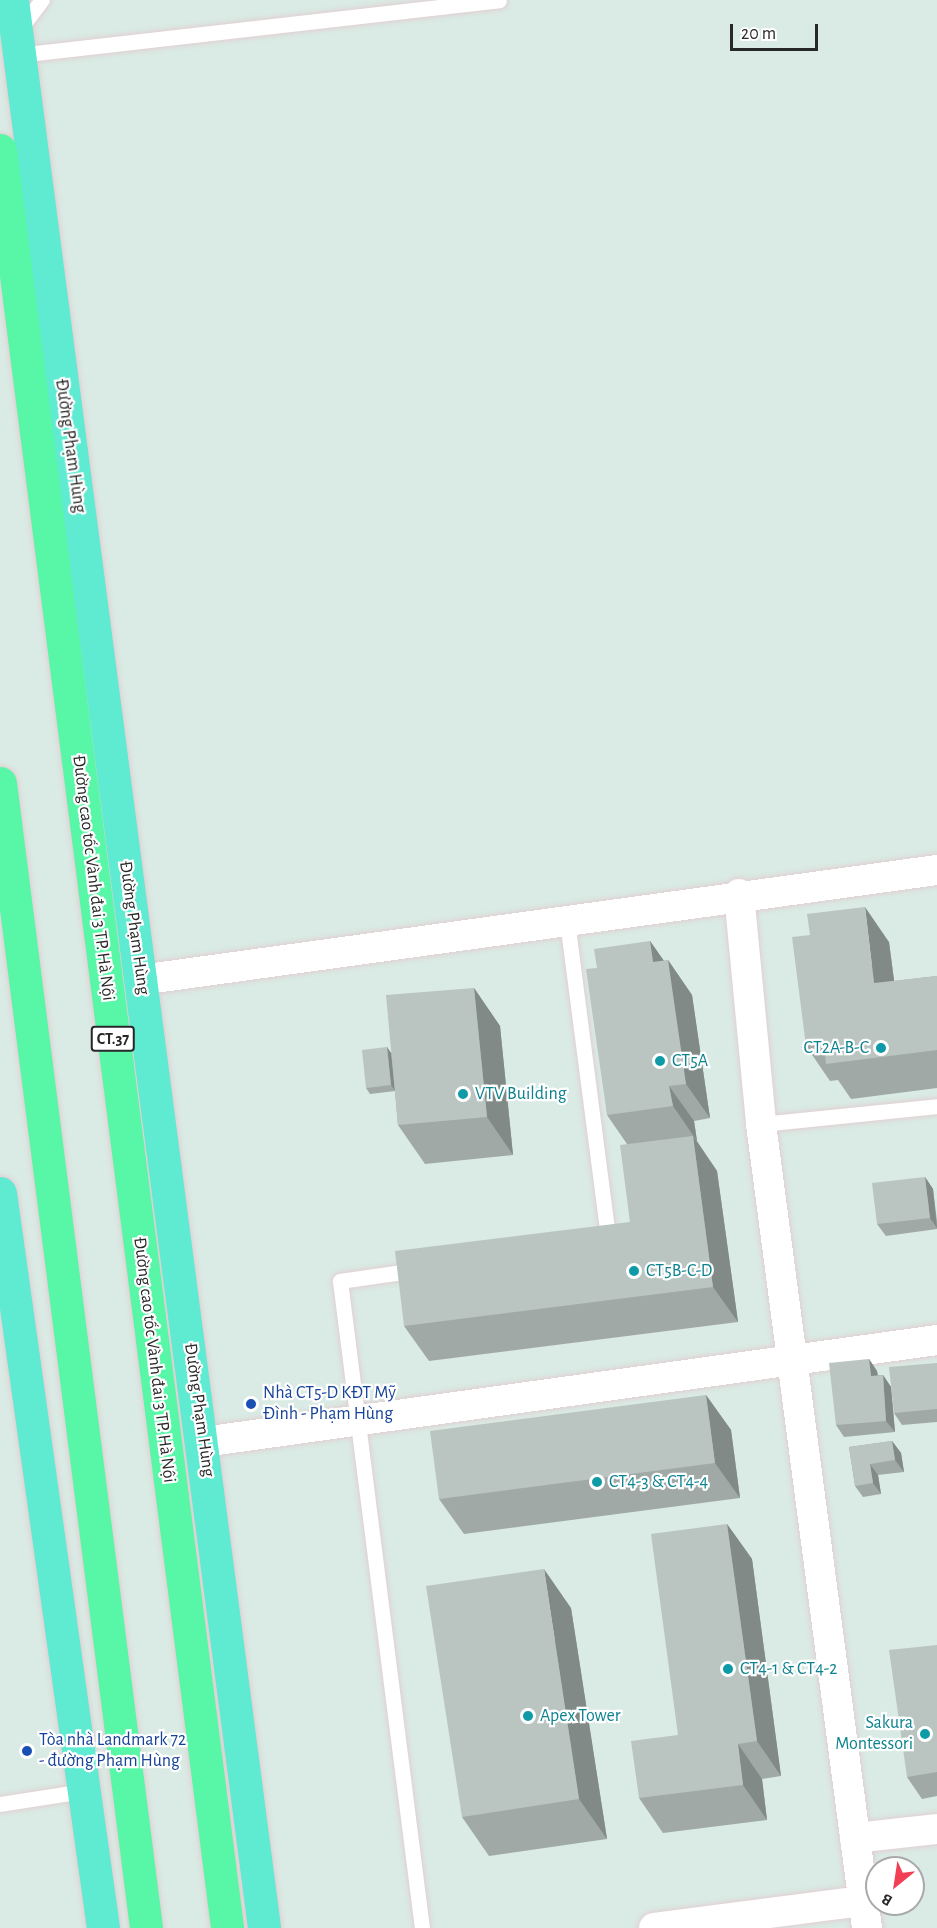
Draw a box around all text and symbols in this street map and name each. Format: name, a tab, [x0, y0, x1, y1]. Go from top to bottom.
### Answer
scale bar	[733, 12, 822, 50]
text: 20 m	[741, 25, 776, 43]
street label: Đường Phạm Hùng	[50, 378, 90, 514]
street label: Đường cao tốc Vành đai 3 TP. Hà Nội	[67, 754, 119, 1002]
street label: Đường Phạm Hùng	[114, 860, 154, 996]
road number: CT.37	[90, 1026, 136, 1052]
place label: CT2A-B-C	[804, 1037, 869, 1059]
marker: CT2A-B-C	[874, 1041, 888, 1055]
place label: CT5A	[672, 1050, 708, 1072]
marker: CT5A	[653, 1054, 667, 1068]
place label: VTV Building	[475, 1083, 566, 1105]
marker: VTV Building	[456, 1087, 470, 1101]
street label: Đường cao tốc Vành đai 3 TP. Hà Nội	[128, 1236, 180, 1484]
place label: CT5B-C-D	[646, 1260, 712, 1282]
marker: CT5B-C-D	[627, 1264, 641, 1278]
street label: Đường Phạm Hùng	[179, 1342, 219, 1478]
place label: Nhà CT5-D KĐT Mỹ Đình - Phạm Hùng	[263, 1383, 396, 1426]
marker: Nhà CT5-D KĐT Mỹ Đình - Phạm Hùng	[244, 1397, 258, 1411]
place label: CT4-3 & CT4-4	[609, 1471, 708, 1493]
marker: CT4-3 & CT4-4	[590, 1475, 604, 1489]
place label: CT4-1 & CT4-2	[740, 1658, 838, 1680]
marker: CT4-1 & CT4-2	[721, 1662, 735, 1676]
place label: Apex Tower	[540, 1705, 621, 1727]
marker: Apex Tower	[521, 1709, 535, 1723]
place label: Sakura Montessori	[835, 1713, 913, 1756]
marker: Sakura Montessori	[918, 1727, 932, 1741]
place label: Tòa nhà Landmark 72 - đường Phạm Hùng	[39, 1730, 186, 1772]
marker: Tòa nhà Landmark 72 - đường Phạm Hùng	[20, 1744, 34, 1758]
north arrow	[865, 1856, 925, 1916]
text: B	[879, 1891, 895, 1909]

